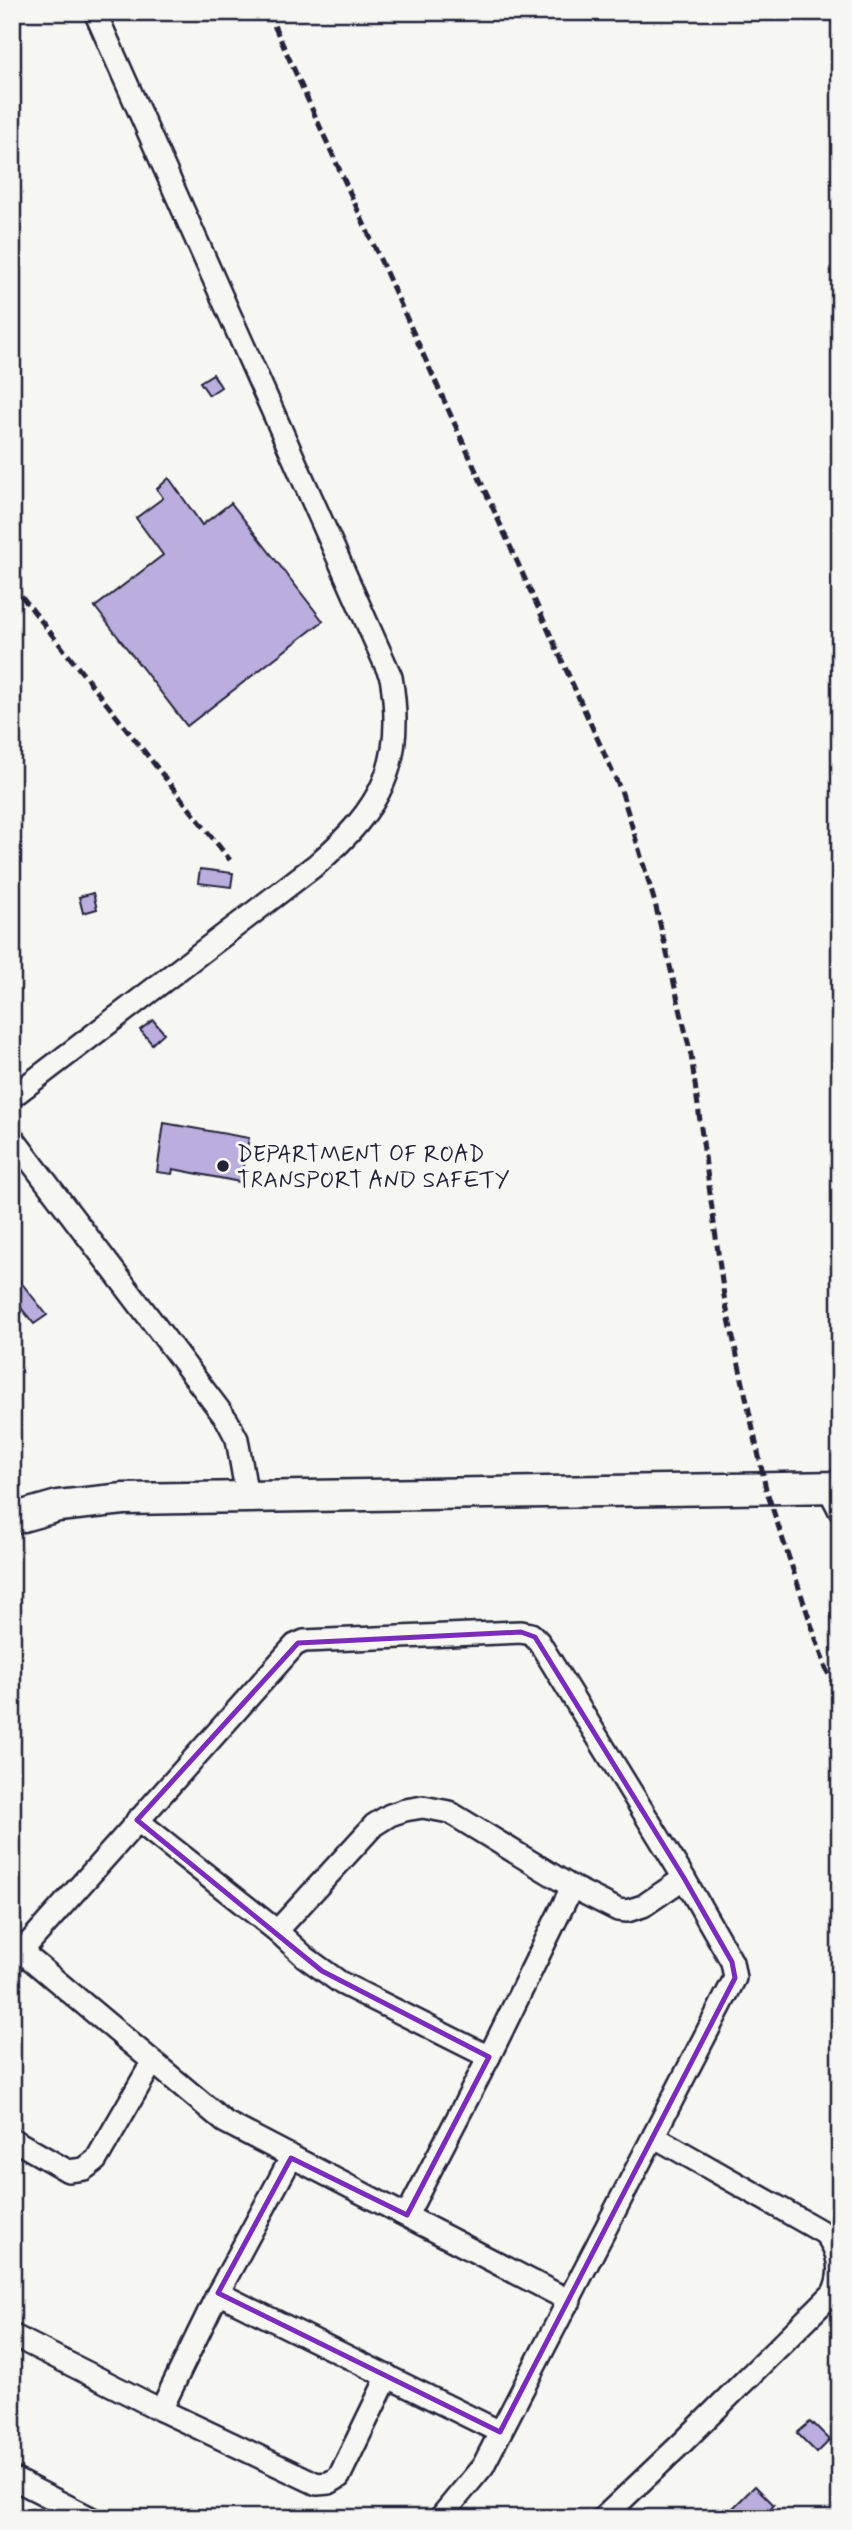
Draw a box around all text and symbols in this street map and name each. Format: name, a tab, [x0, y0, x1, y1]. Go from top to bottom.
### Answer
place label: DEPARTMENT OF ROAD TRANSPORT AND SAFETY	[237, 1140, 510, 1196]
marker: DEPARTMENT OF ROAD TRANSPORT AND SAFETY	[215, 1158, 231, 1174]

